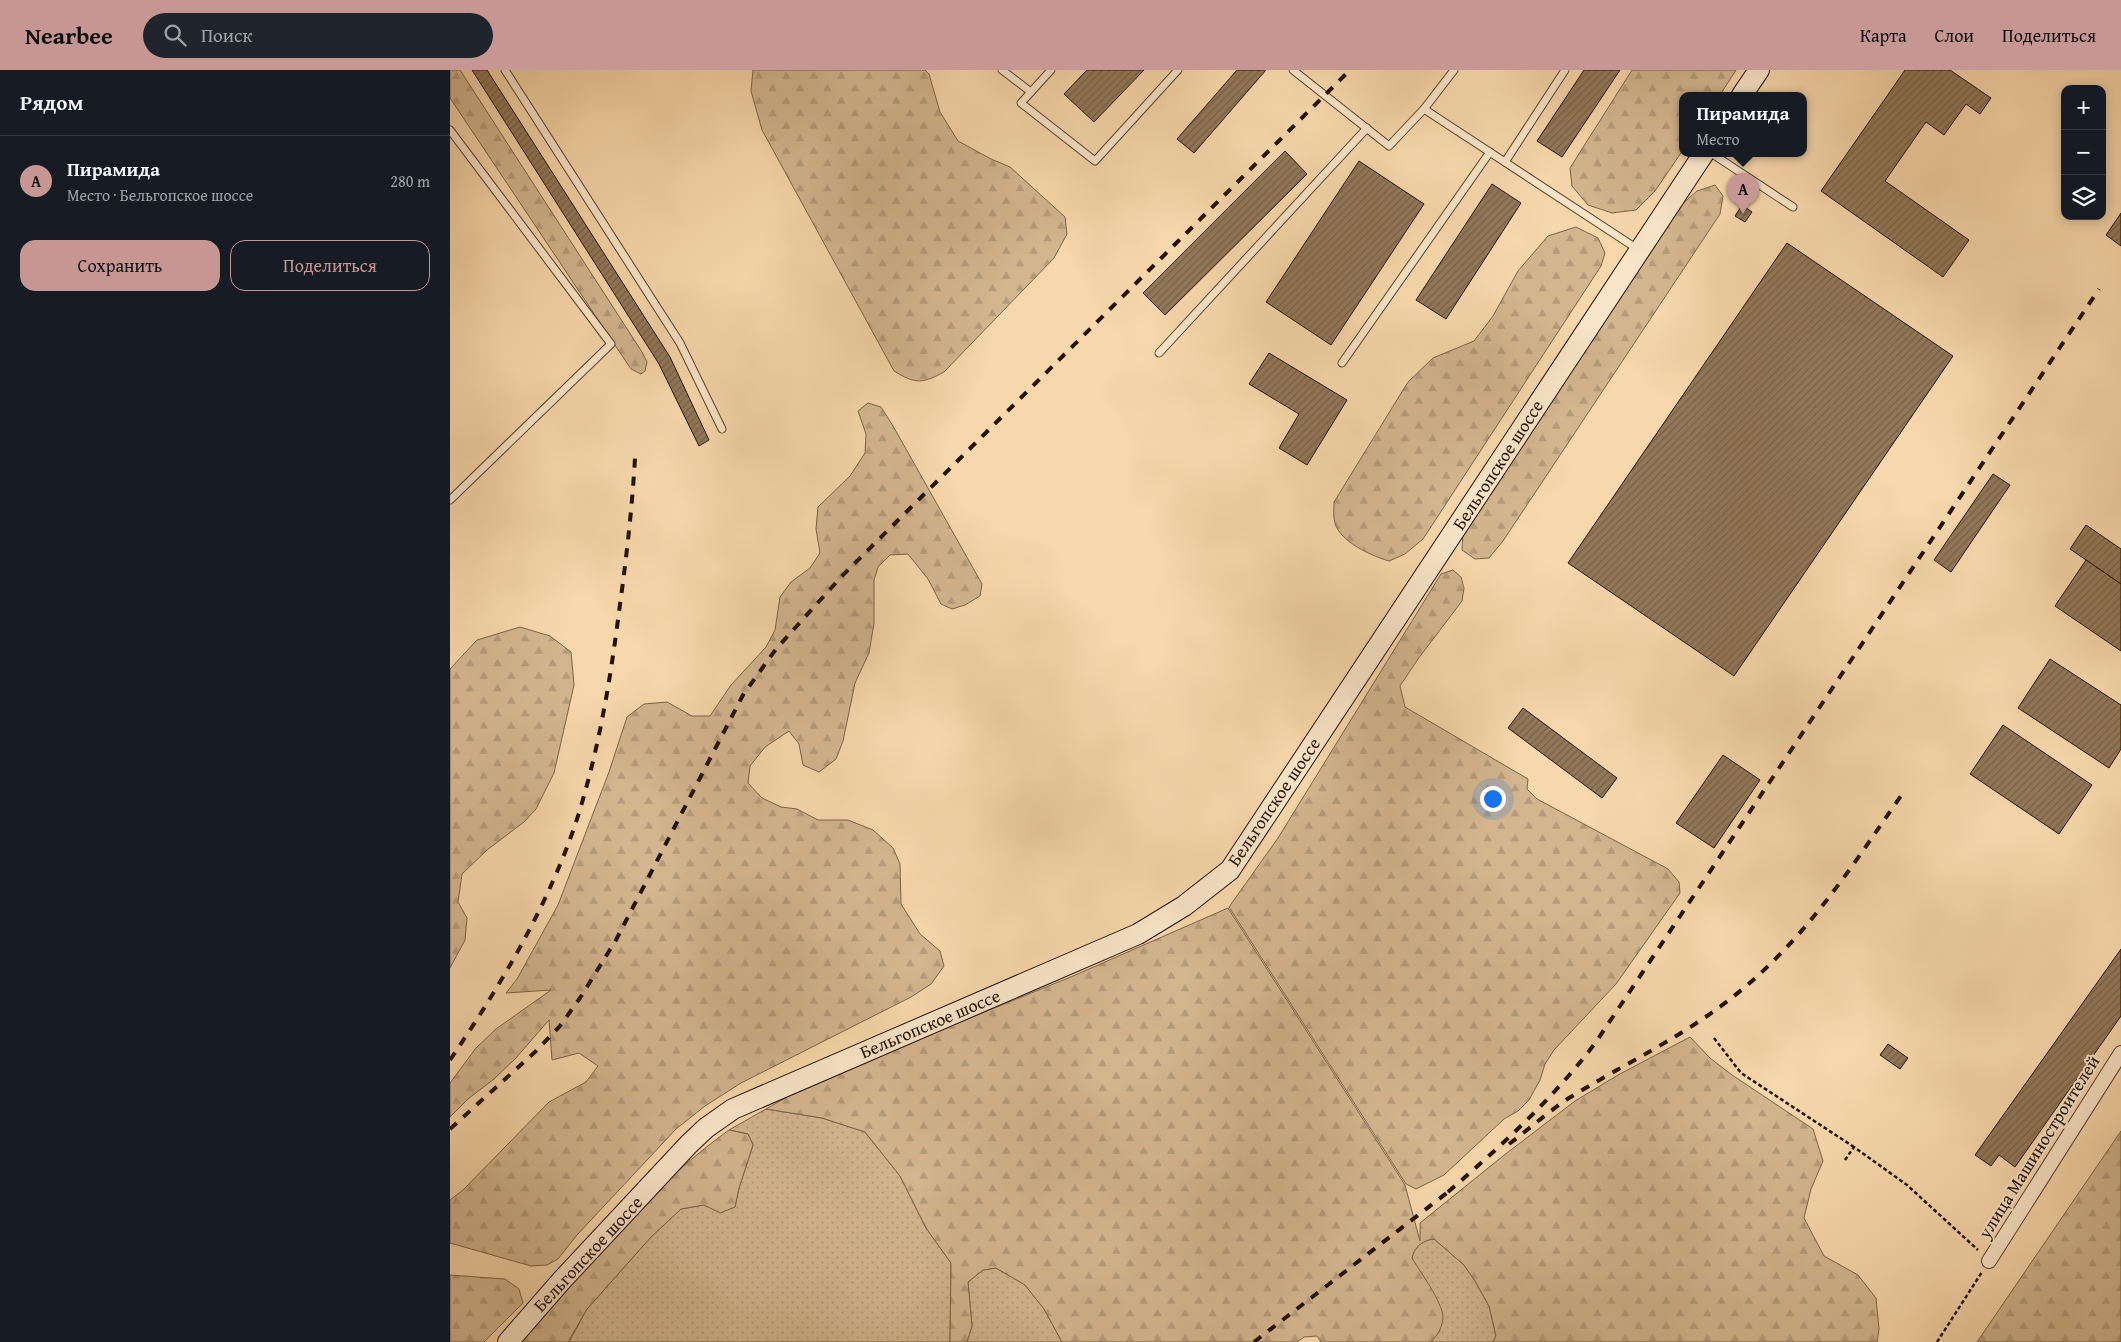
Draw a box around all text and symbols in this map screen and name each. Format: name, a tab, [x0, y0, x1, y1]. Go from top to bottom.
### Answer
search box	[143, 13, 493, 58]
text: Nearbee	[25, 18, 113, 53]
icon: search	[161, 21, 189, 49]
text: Поиск	[201, 21, 253, 49]
text: Карта	[1860, 22, 1907, 49]
text: Слои	[1935, 22, 1974, 49]
text: Поделиться	[2002, 22, 2096, 49]
map controls	[2061, 85, 2106, 220]
button: +	[2061, 85, 2106, 130]
text: Рядом	[20, 87, 83, 118]
popup	[1679, 92, 1807, 157]
text: Пирамида	[1697, 99, 1789, 127]
text: Место	[1697, 127, 1740, 151]
button: −	[2061, 130, 2106, 175]
text: Пирамида	[67, 155, 160, 183]
text: A	[31, 169, 41, 193]
text: 280 m	[390, 169, 430, 193]
pin: A	[1727, 173, 1759, 214]
button: layers	[2061, 175, 2106, 220]
text: Место · Бельгопское шоссе	[67, 183, 253, 207]
button: Сохранить	[20, 240, 220, 291]
button: Поделиться	[230, 240, 430, 291]
street label: Бельгопское шоссе	[1445, 394, 1550, 535]
street label: Бельгопское шоссе	[1220, 732, 1327, 872]
your location	[1480, 786, 1506, 812]
street label: Бельгопское шоссе	[855, 982, 1004, 1065]
street label: улица Машиностроителей	[1971, 1050, 2106, 1244]
street label: Бельгопское шоссе	[527, 1190, 649, 1318]

